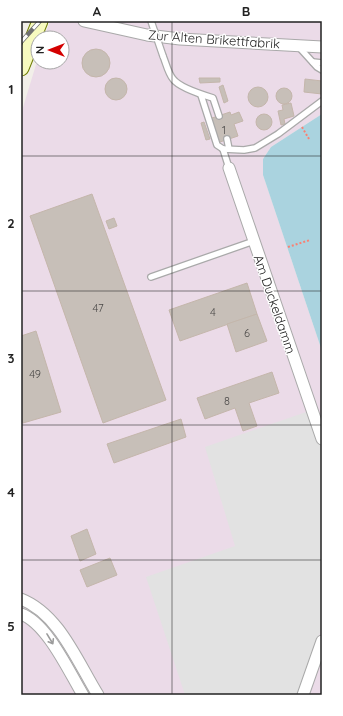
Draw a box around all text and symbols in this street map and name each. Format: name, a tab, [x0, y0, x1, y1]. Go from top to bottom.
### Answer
text: A	[93, 3, 102, 19]
text: B	[242, 3, 250, 19]
street label: Zur Alten Brikettfabrik	[147, 26, 281, 52]
north arrow	[30, 30, 70, 70]
text: N	[33, 46, 47, 54]
text: 1	[8, 81, 14, 97]
house number: 1	[222, 123, 226, 137]
text: 2	[7, 215, 15, 231]
street label: Am Duckeldamm	[251, 252, 299, 356]
house number: 47	[92, 301, 104, 315]
house number: 4	[210, 305, 216, 319]
house number: 6	[244, 326, 250, 340]
text: 3	[8, 350, 15, 366]
house number: 49	[29, 367, 41, 381]
house number: 8	[224, 394, 230, 408]
text: 4	[7, 484, 15, 500]
text: 5	[7, 618, 15, 634]
one-way arrow	[46, 633, 54, 645]

